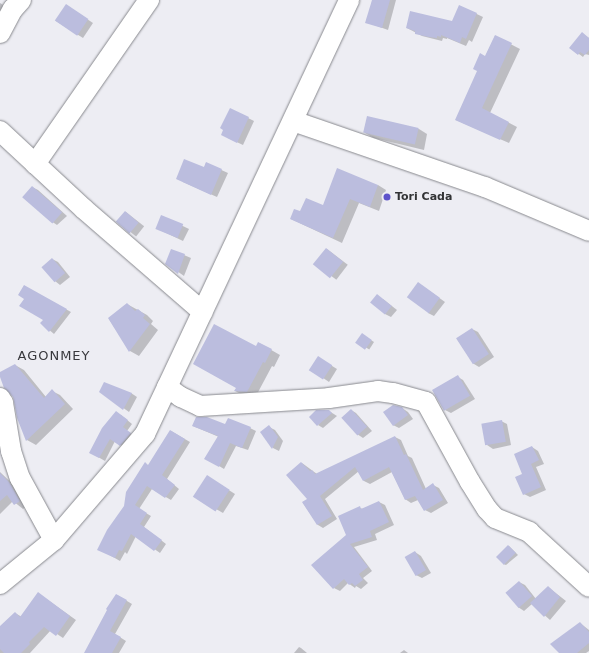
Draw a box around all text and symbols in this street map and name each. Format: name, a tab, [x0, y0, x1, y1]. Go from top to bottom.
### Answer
place label: Tori Cada	[395, 190, 452, 204]
marker: Tori Cada	[382, 192, 392, 202]
district label: AGONMEY	[17, 348, 91, 364]

